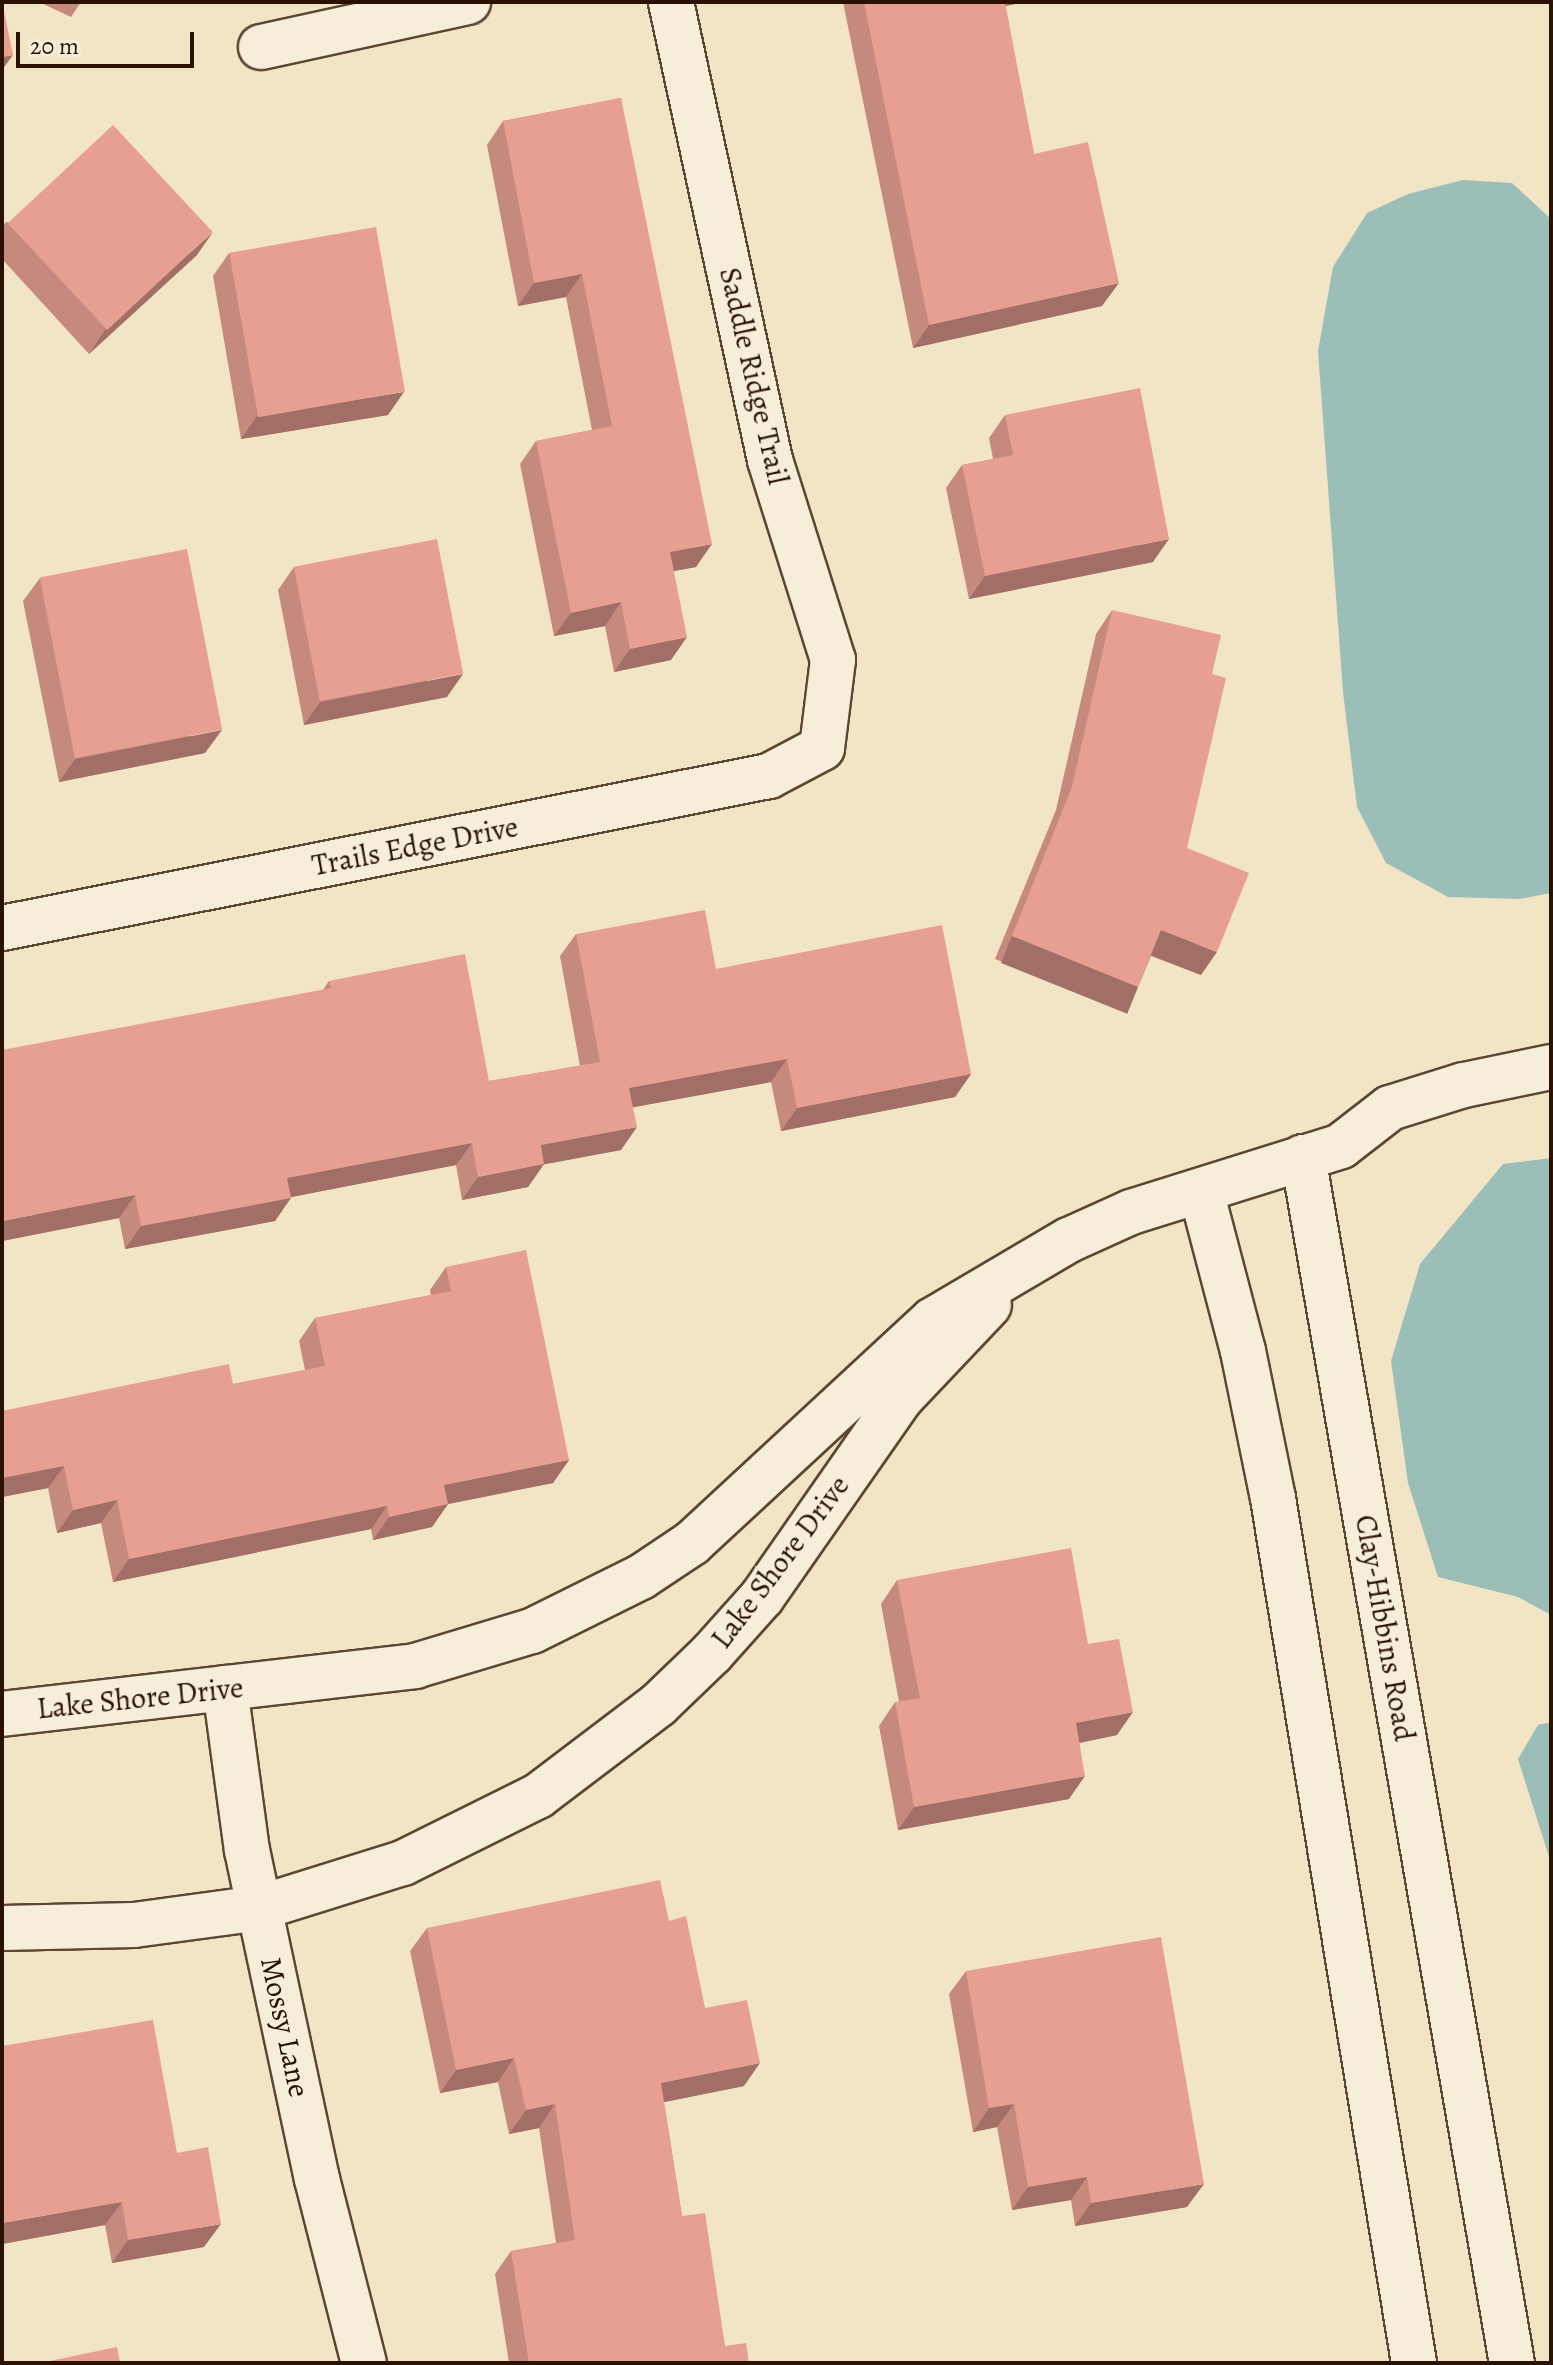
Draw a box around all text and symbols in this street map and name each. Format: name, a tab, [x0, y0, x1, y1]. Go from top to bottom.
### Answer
scale bar	[20, 16, 198, 66]
text: 20 m	[30, 30, 79, 62]
street label: Saddle Ridge Trail	[712, 264, 796, 488]
street label: Trails Edge Drive	[309, 808, 521, 884]
street label: Lake Shore Drive	[703, 1468, 857, 1656]
street label: Clay-Hibbins Road	[1347, 1512, 1423, 1744]
street label: Lake Shore Drive	[35, 1669, 245, 1727]
street label: Mossy Lane	[253, 1954, 317, 2100]

